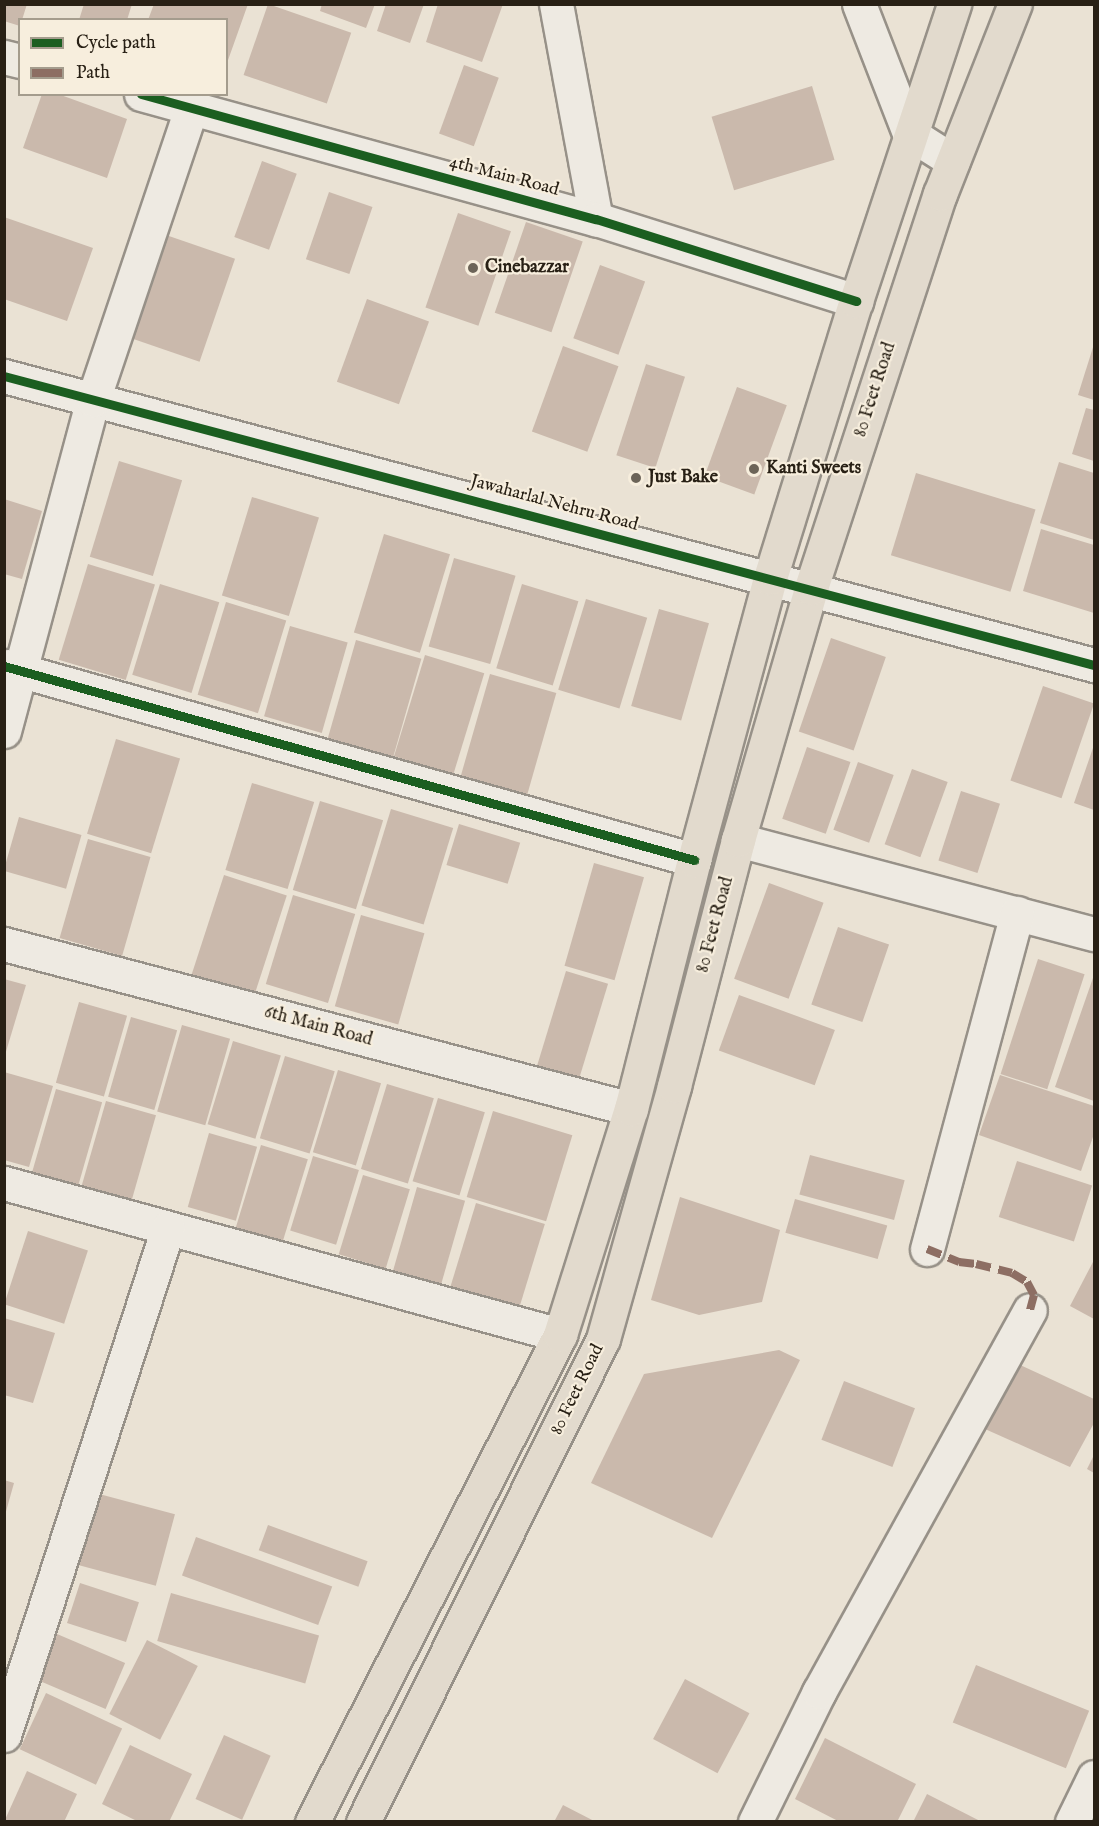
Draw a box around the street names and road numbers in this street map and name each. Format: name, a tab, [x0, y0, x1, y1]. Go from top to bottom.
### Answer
street label: 4th Main Road	[447, 152, 561, 202]
street label: 80 Feet Road	[851, 340, 901, 440]
street label: Jawaharlal Nehru Road	[468, 471, 640, 537]
street label: 80 Feet Road	[693, 875, 739, 975]
street label: 6th Main Road	[262, 1002, 374, 1052]
street label: 80 Feet Road	[547, 1341, 609, 1439]

